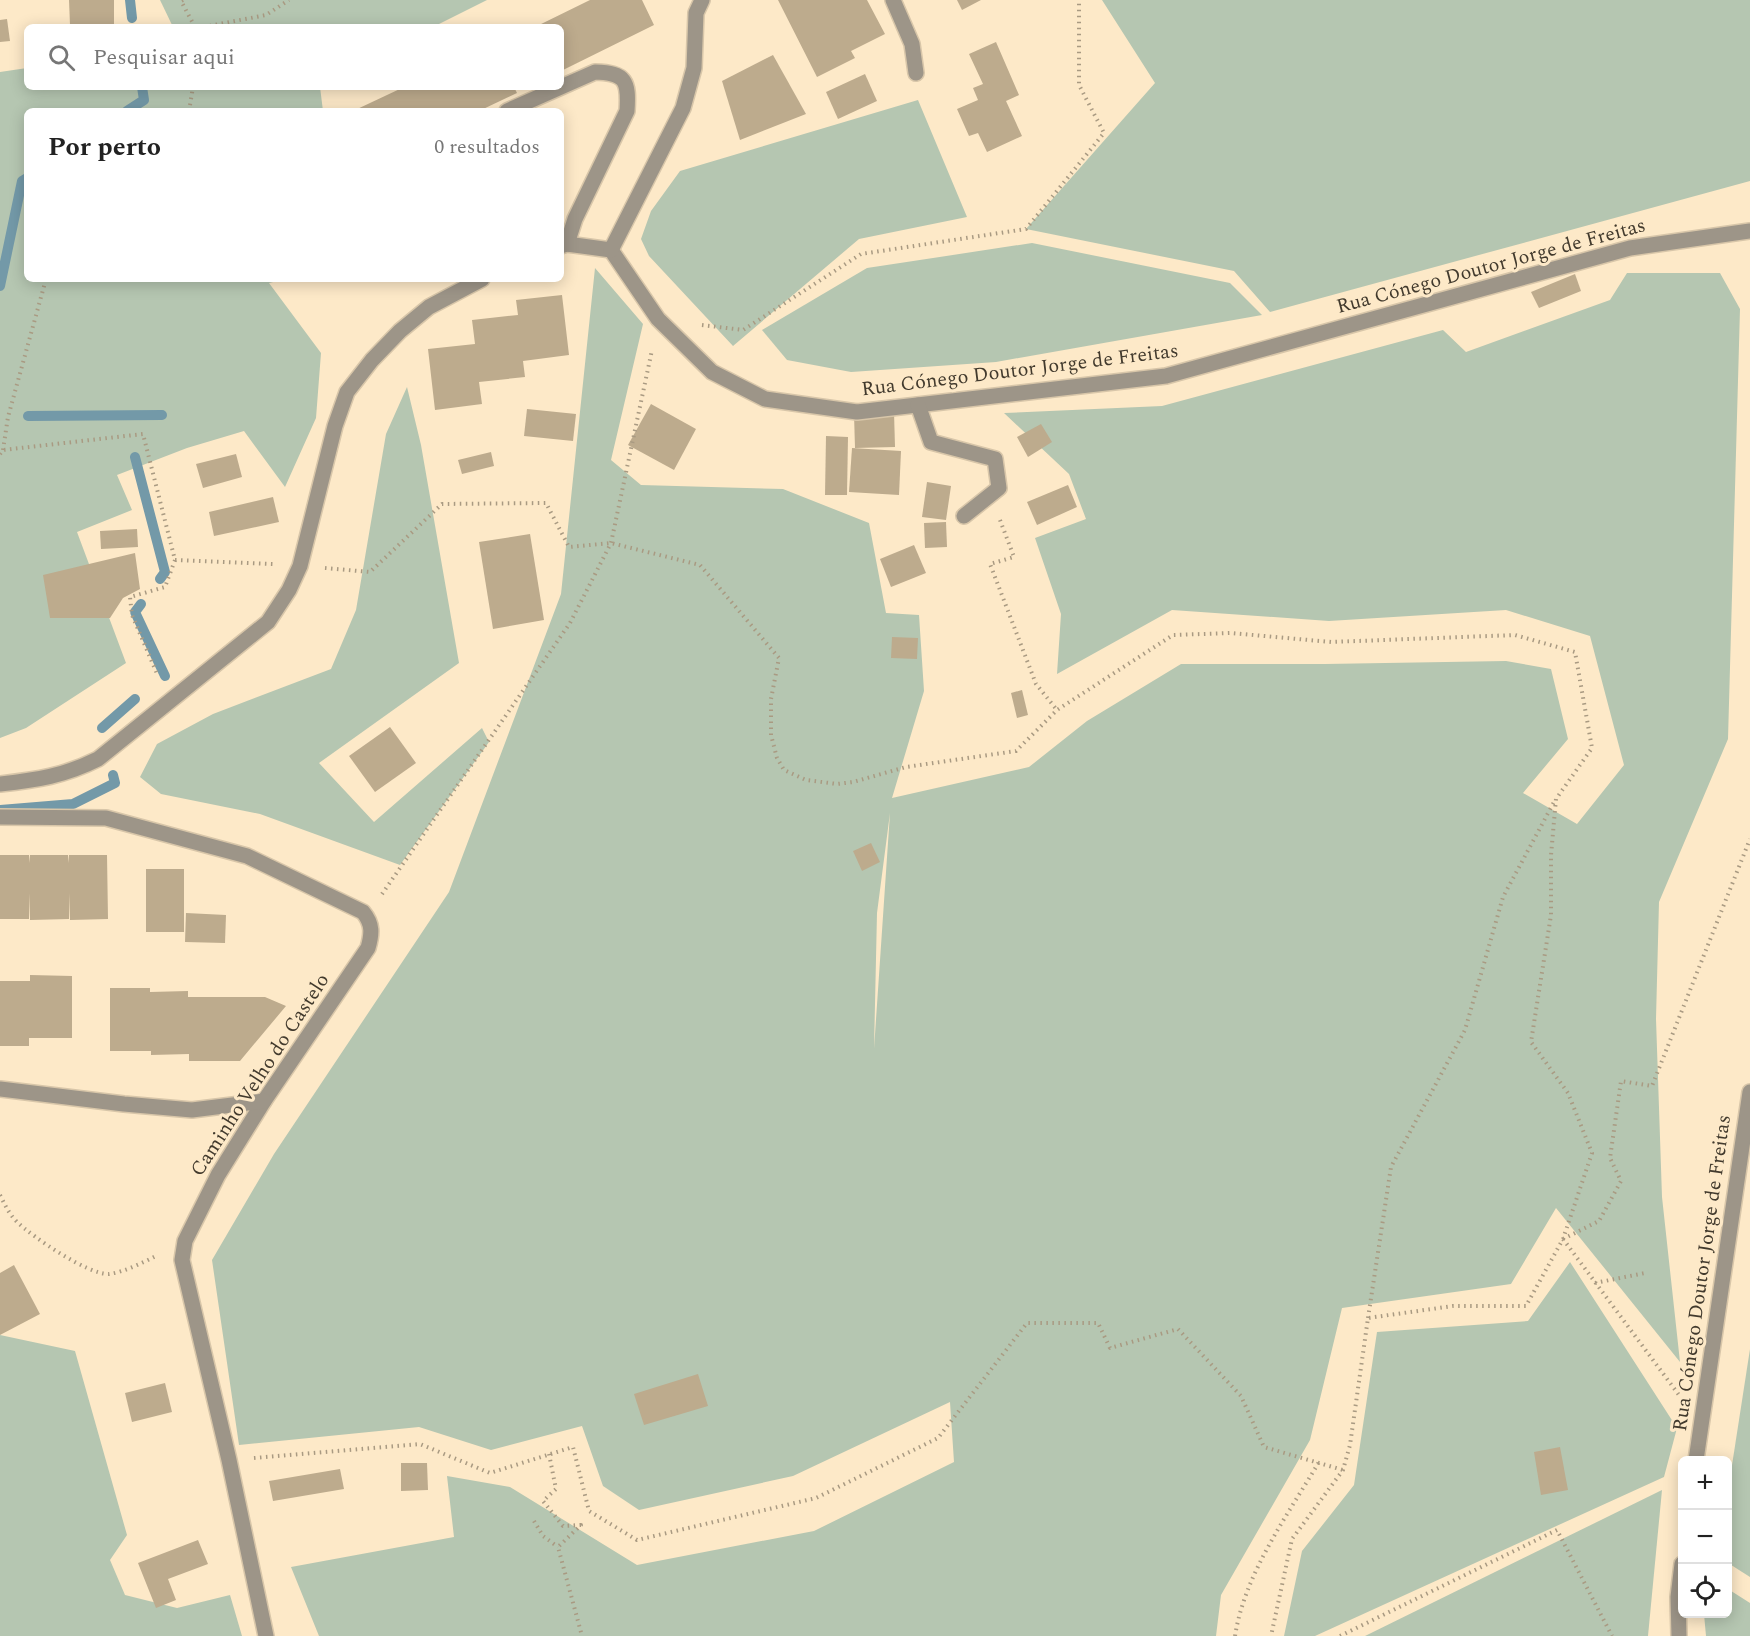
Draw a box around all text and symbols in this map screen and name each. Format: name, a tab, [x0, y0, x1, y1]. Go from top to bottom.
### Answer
search box	[24, 24, 564, 90]
icon: search	[45, 41, 78, 74]
text: Pesquisar aqui	[93, 41, 235, 74]
text: Por perto	[48, 127, 161, 167]
text: 0 resultados	[434, 132, 540, 162]
street label: Rua Cónego Doutor Jorge de Freitas	[1333, 210, 1649, 322]
street label: Rua Cónego Doutor Jorge de Freitas	[860, 336, 1180, 404]
street label: Caminho Velho do Castelo	[183, 968, 337, 1182]
street label: Rua Cónego Doutor Jorge de Freitas	[1665, 1113, 1739, 1433]
map controls	[1678, 1456, 1732, 1618]
button: +	[1678, 1456, 1732, 1510]
button: −	[1678, 1510, 1732, 1564]
button: locate	[1678, 1564, 1732, 1618]

